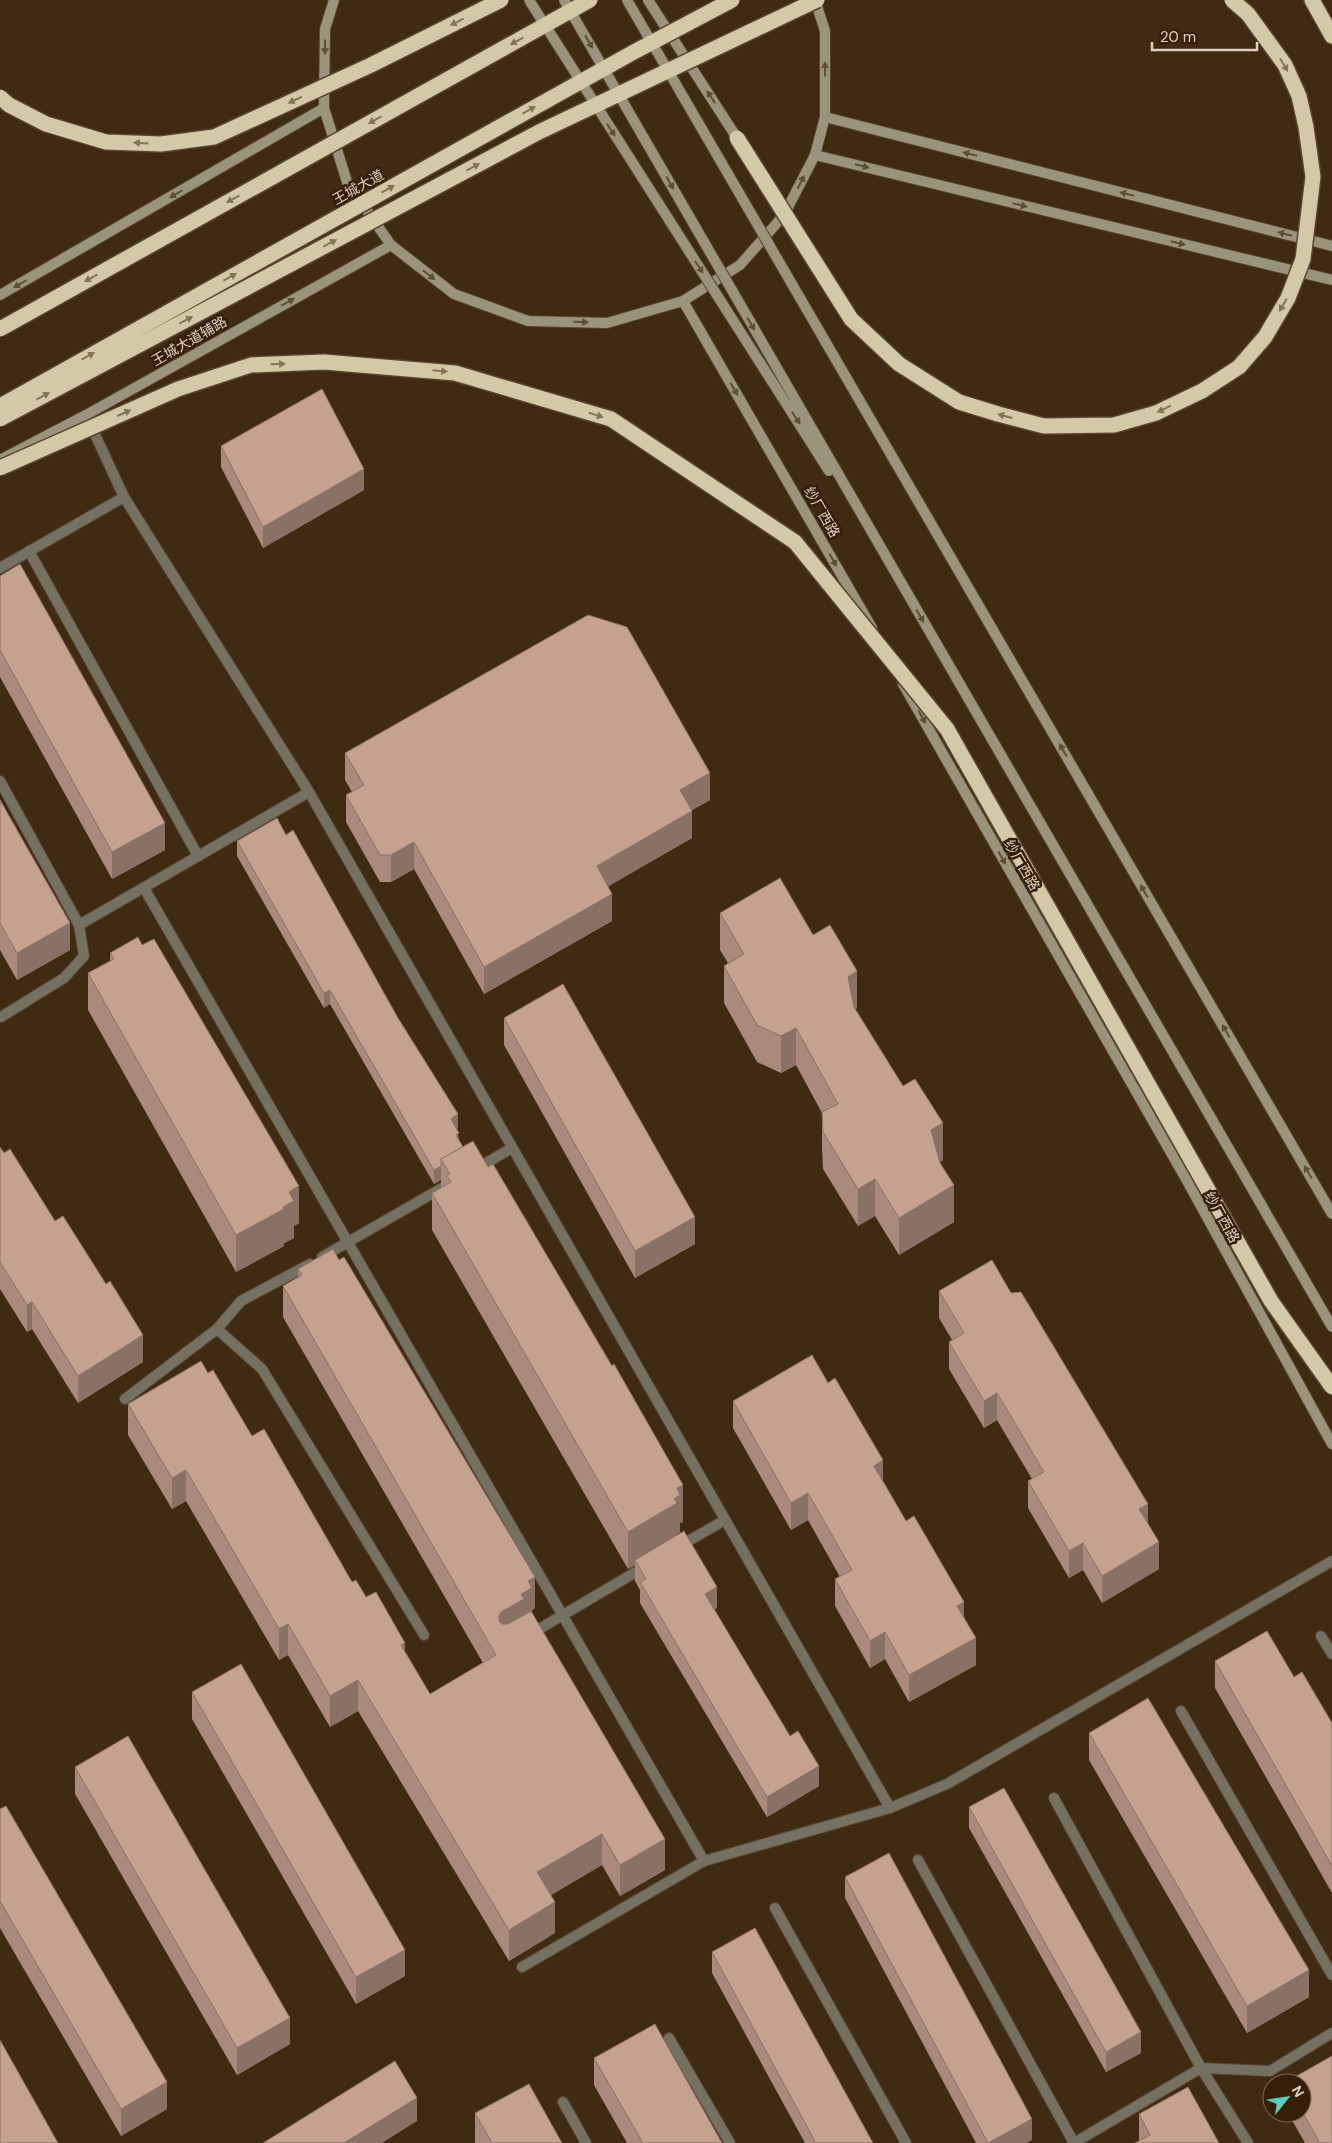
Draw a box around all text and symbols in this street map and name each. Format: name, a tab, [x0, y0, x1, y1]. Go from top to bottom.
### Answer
one-way arrow	[450, 18, 464, 26]
scale bar	[1152, 20, 1257, 52]
text: 20 m	[1160, 27, 1196, 47]
one-way arrow	[584, 36, 593, 49]
one-way arrow	[510, 37, 524, 45]
one-way arrow	[320, 39, 328, 55]
one-way arrow	[1279, 58, 1288, 71]
one-way arrow	[821, 60, 829, 76]
one-way arrow	[706, 91, 716, 104]
one-way arrow	[288, 96, 302, 104]
one-way arrow	[522, 106, 537, 114]
one-way arrow	[368, 116, 383, 124]
one-way arrow	[607, 123, 616, 136]
one-way arrow	[133, 139, 149, 147]
one-way arrow	[962, 150, 977, 158]
one-way arrow	[855, 162, 870, 170]
one-way arrow	[466, 163, 480, 171]
street label: 王城大道	[329, 166, 387, 208]
one-way arrow	[797, 175, 805, 189]
one-way arrow	[666, 176, 674, 190]
one-way arrow	[381, 185, 394, 194]
one-way arrow	[169, 189, 182, 198]
one-way arrow	[1120, 190, 1135, 198]
one-way arrow	[226, 195, 241, 203]
one-way arrow	[1013, 201, 1028, 209]
one-way arrow	[1277, 230, 1292, 238]
one-way arrow	[322, 239, 337, 247]
one-way arrow	[1171, 239, 1186, 247]
one-way arrow	[694, 260, 703, 273]
one-way arrow	[423, 270, 436, 280]
one-way arrow	[223, 273, 238, 281]
one-way arrow	[85, 274, 98, 283]
one-way arrow	[13, 279, 27, 288]
one-way arrow	[281, 298, 295, 306]
one-way arrow	[1279, 299, 1288, 312]
street label: 王城大道辅路	[148, 312, 230, 370]
one-way arrow	[179, 316, 194, 324]
one-way arrow	[747, 317, 756, 330]
one-way arrow	[573, 319, 589, 327]
one-way arrow	[81, 352, 96, 360]
one-way arrow	[270, 359, 286, 367]
one-way arrow	[432, 368, 448, 376]
one-way arrow	[730, 382, 739, 395]
one-way arrow	[36, 392, 50, 400]
one-way arrow	[1157, 405, 1171, 413]
one-way arrow	[117, 409, 131, 417]
one-way arrow	[589, 411, 604, 419]
one-way arrow	[791, 412, 800, 425]
one-way arrow	[998, 412, 1013, 420]
street label: 纱厂西路	[800, 483, 844, 541]
one-way arrow	[829, 553, 838, 566]
one-way arrow	[916, 609, 925, 622]
one-way arrow	[917, 710, 926, 723]
one-way arrow	[1058, 744, 1067, 757]
street label: 纱厂西路	[1000, 836, 1044, 894]
one-way arrow	[998, 851, 1007, 864]
one-way arrow	[1140, 884, 1149, 897]
one-way arrow	[1222, 1024, 1230, 1039]
one-way arrow	[1303, 1165, 1312, 1178]
street label: 纱厂西路	[1201, 1188, 1243, 1246]
north arrow	[1262, 2073, 1312, 2123]
text: N	[1288, 2083, 1309, 2100]

